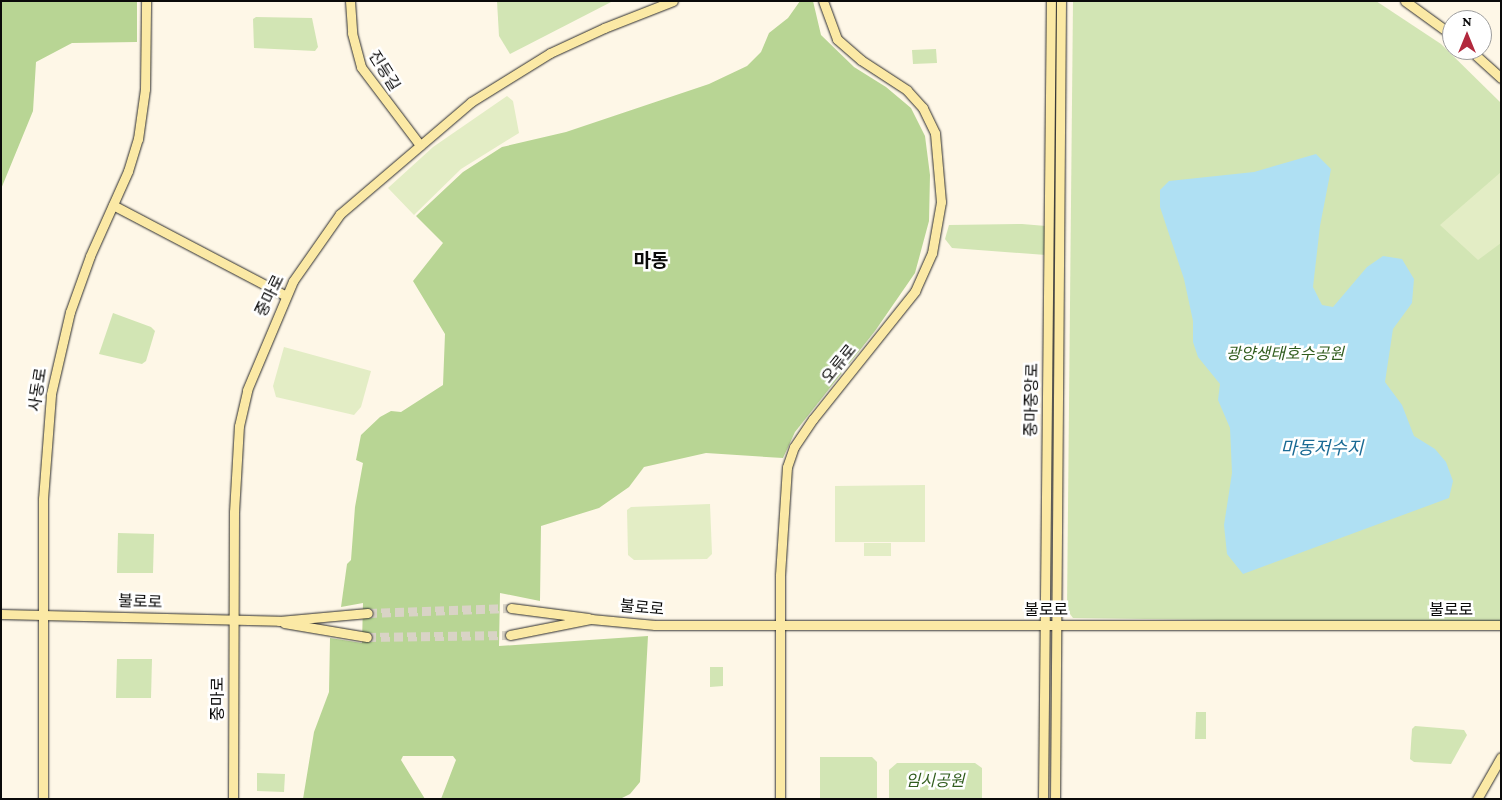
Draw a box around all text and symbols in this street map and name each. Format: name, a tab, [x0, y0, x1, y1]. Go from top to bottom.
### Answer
north arrow	[1442, 10, 1492, 60]
text: N	[1462, 13, 1472, 29]
street label: 진등길	[364, 47, 404, 95]
district label: 마동	[634, 250, 668, 272]
street label: 중마로	[252, 272, 288, 320]
street label: 오류로	[818, 341, 860, 387]
park label: 광양생태호수공원	[1226, 344, 1344, 364]
street label: 중마중앙로	[1022, 363, 1042, 437]
street label: 사동로	[25, 367, 51, 413]
water label: 마동저수지	[1281, 437, 1363, 459]
street label: 불로로	[118, 592, 162, 612]
street label: 불로로	[619, 597, 665, 619]
street label: 불로로	[1024, 600, 1068, 620]
street label: 불로로	[1429, 600, 1473, 620]
street label: 중마로	[208, 677, 228, 721]
park label: 임시공원	[906, 771, 964, 791]

